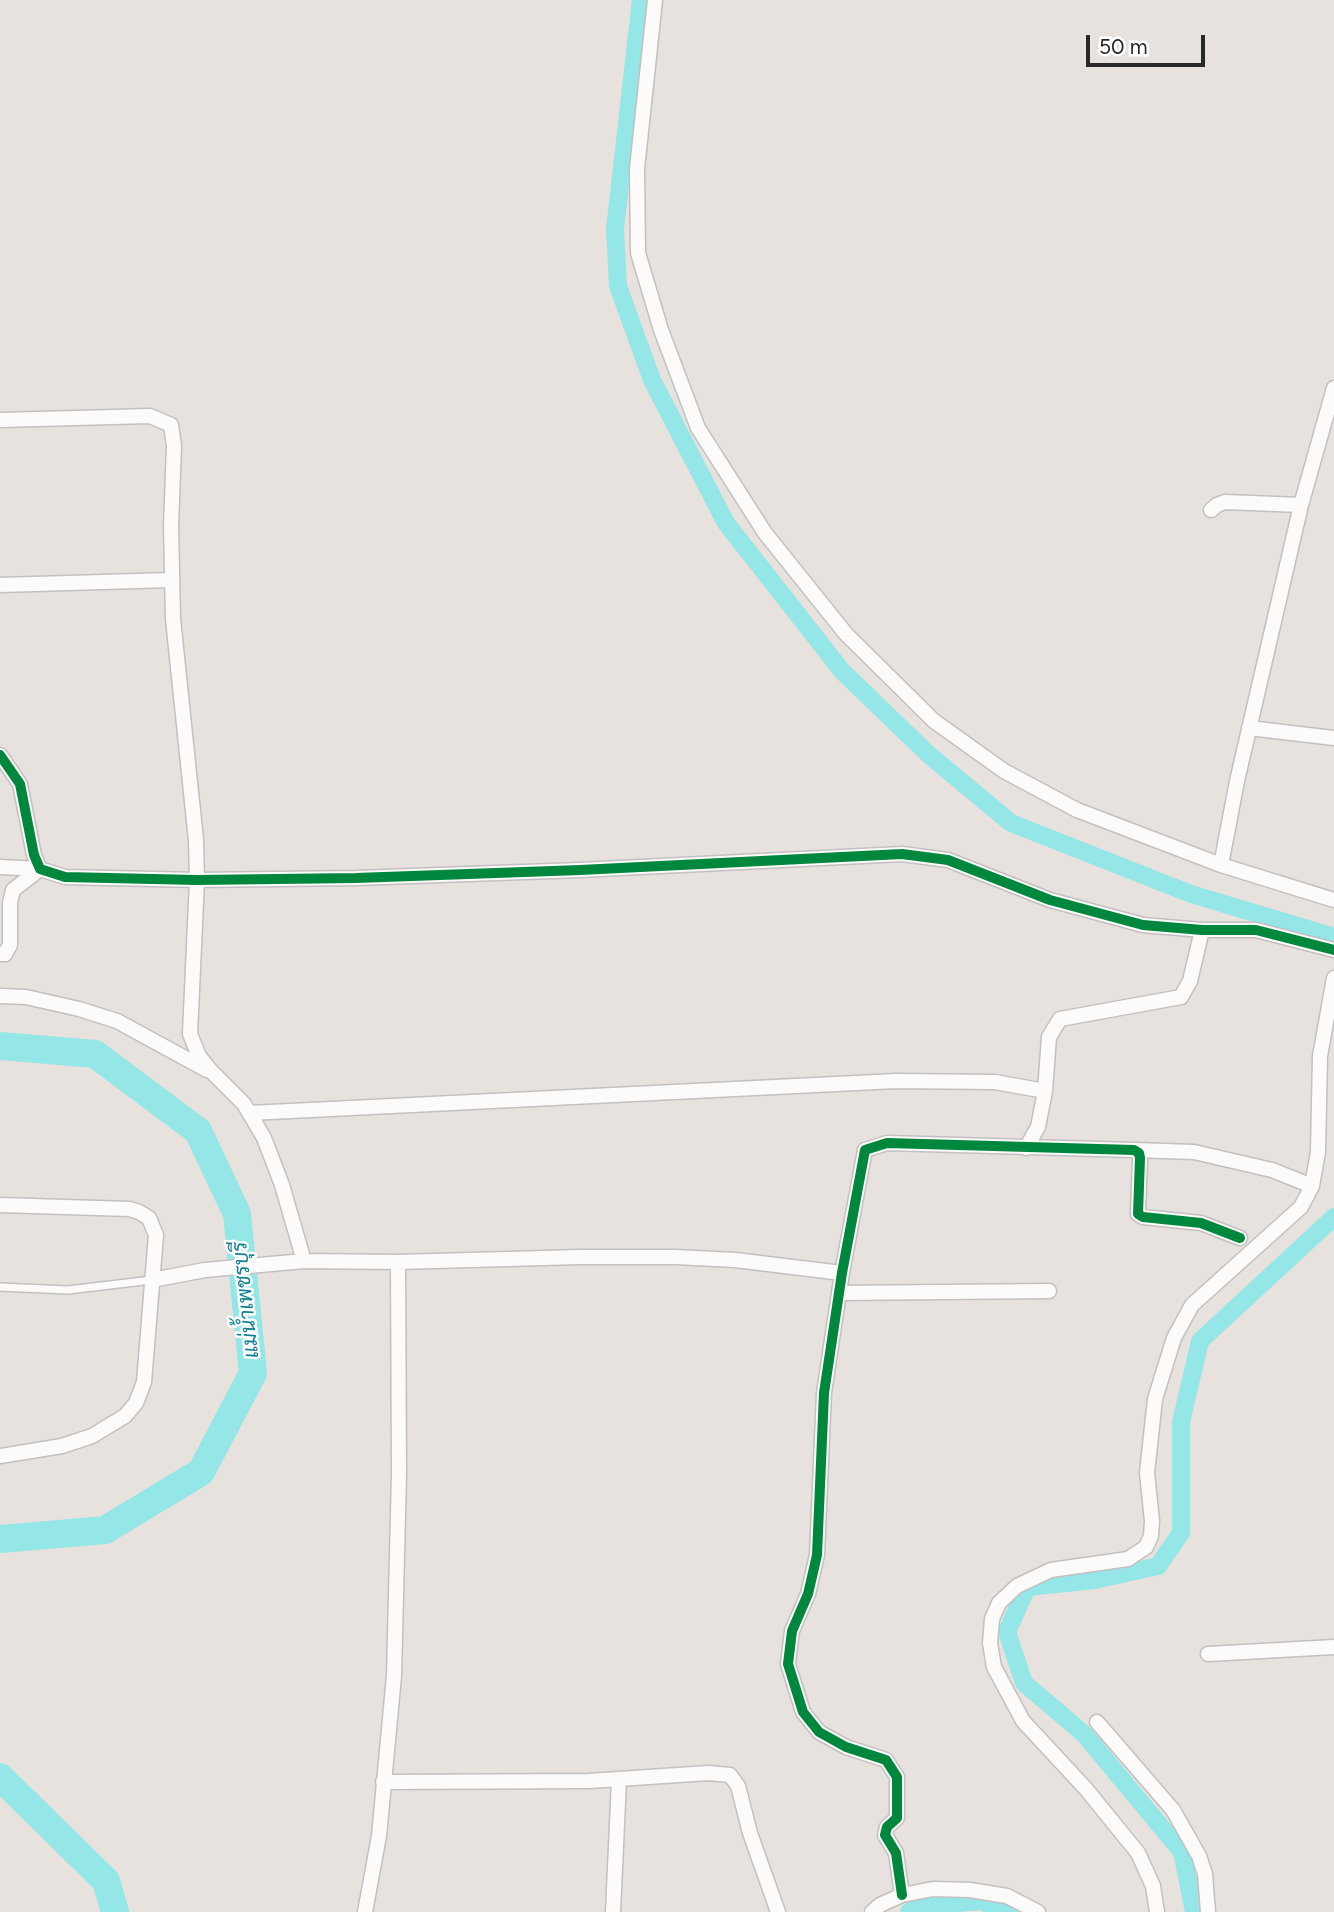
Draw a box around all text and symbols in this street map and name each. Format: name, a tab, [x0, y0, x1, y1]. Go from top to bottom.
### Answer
scale bar	[1089, 21, 1208, 65]
text: 50 m	[1099, 34, 1148, 59]
water label: แม่น้ำเพชรบุรี	[227, 1241, 265, 1359]

